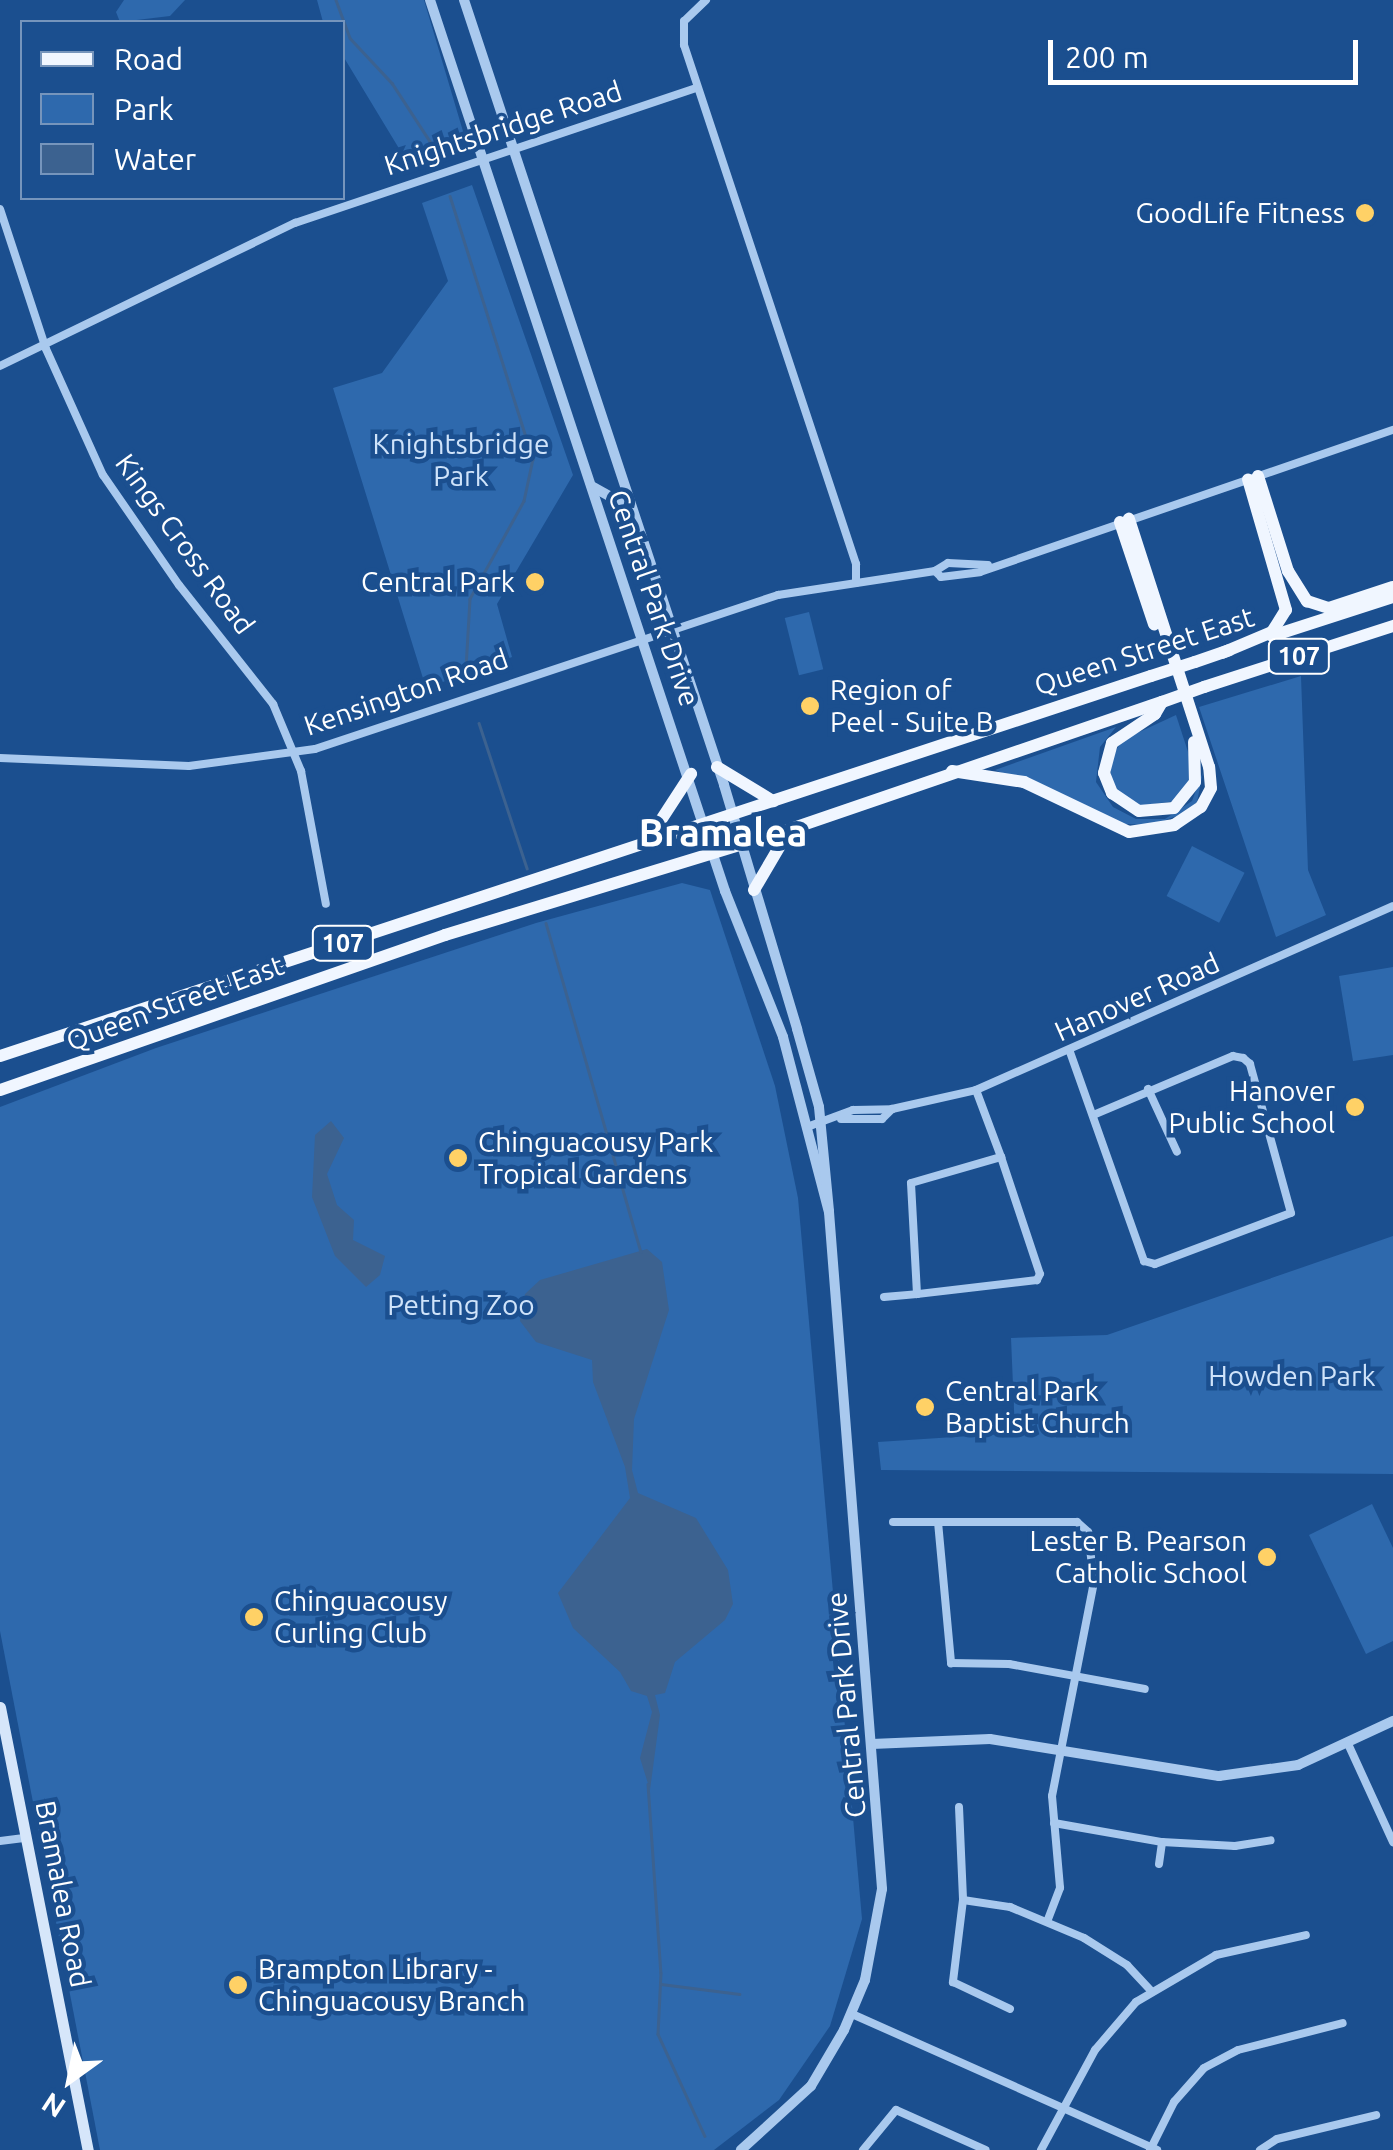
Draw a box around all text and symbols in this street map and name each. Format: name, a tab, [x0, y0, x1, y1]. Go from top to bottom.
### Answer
legend	[20, 20, 345, 200]
scale bar	[1053, 20, 1363, 82]
text: 200 m	[1065, 40, 1149, 74]
text: Road	[114, 42, 183, 76]
street label: Knightsbridge Road	[380, 74, 626, 182]
text: Park	[114, 92, 174, 126]
text: Water	[114, 142, 196, 176]
place label: GoodLife Fitness	[1135, 196, 1345, 230]
marker: GoodLife Fitness	[1354, 202, 1376, 224]
park label: Knightsbridge Park	[373, 427, 549, 493]
street label: Kings Cross Road	[108, 447, 262, 641]
street label: Central Park Drive	[601, 485, 707, 711]
place label: Central Park	[361, 565, 515, 599]
marker: Central Park	[524, 571, 546, 593]
street label: Queen Street East	[1030, 600, 1258, 702]
road number: 107	[1266, 636, 1332, 676]
street label: Kensington Road	[300, 641, 512, 743]
place label: Region of Peel - Suite B	[830, 673, 993, 739]
marker: Region of Peel - Suite B	[799, 695, 821, 717]
district label: Bramalea	[639, 810, 807, 856]
road number: 107	[310, 923, 376, 963]
street label: Hanover Road	[1049, 946, 1225, 1048]
street label: Queen Street East	[62, 948, 288, 1058]
place label: Hanover Public School	[1169, 1074, 1335, 1140]
marker: Hanover Public School	[1344, 1096, 1366, 1118]
place label: Chinguacousy Park Tropical Gardens	[478, 1125, 713, 1191]
marker: Chinguacousy Park Tropical Gardens	[447, 1147, 469, 1169]
park label: Petting Zoo	[387, 1288, 535, 1322]
park label: Howden Park	[1208, 1359, 1376, 1393]
place label: Central Park Baptist Church	[945, 1374, 1130, 1440]
marker: Central Park Baptist Church	[914, 1396, 936, 1418]
place label: Lester B. Pearson Catholic School	[1029, 1524, 1247, 1590]
marker: Lester B. Pearson Catholic School	[1256, 1546, 1278, 1568]
place label: Chinguacousy Curling Club	[274, 1584, 447, 1650]
street label: Central Park Drive	[819, 1591, 873, 1819]
marker: Chinguacousy Curling Club	[243, 1606, 265, 1628]
street label: Bramalea Road	[28, 1798, 98, 1990]
place label: Brampton Library - Chinguacousy Branch	[258, 1952, 526, 2018]
marker: Brampton Library - Chinguacousy Branch	[227, 1974, 249, 1996]
north arrow	[20, 2030, 120, 2130]
text: N	[36, 2087, 71, 2124]

